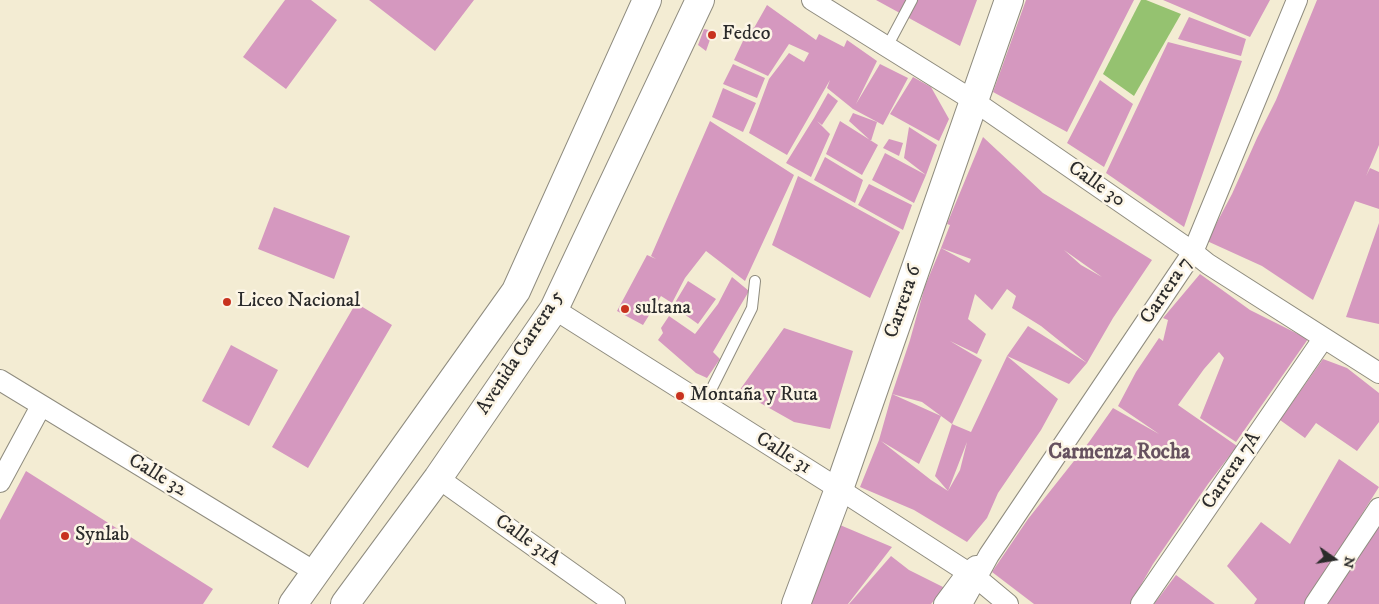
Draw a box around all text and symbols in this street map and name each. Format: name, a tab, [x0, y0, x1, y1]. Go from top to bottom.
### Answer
place label: Fedco	[722, 23, 770, 47]
marker: Fedco	[706, 29, 718, 41]
street label: Calle 30	[1063, 157, 1129, 213]
street label: Carrera 7	[1136, 253, 1198, 329]
street label: Carrera 6	[880, 262, 928, 342]
street label: Avenida Carrera 5	[472, 287, 570, 419]
place label: Liceo Nacional	[237, 290, 360, 314]
marker: Liceo Nacional	[221, 296, 233, 308]
place label: sultana	[635, 297, 691, 321]
marker: sultana	[619, 303, 631, 315]
place label: Montaña y Ruta	[690, 384, 818, 408]
marker: Montaña y Ruta	[674, 390, 686, 402]
street label: Calle 31	[751, 428, 815, 480]
street label: Carrera 7A	[1197, 428, 1267, 514]
district label: Carmenza Rocha	[1048, 441, 1190, 467]
street label: Calle 32	[124, 449, 190, 503]
street label: Calle 31A	[490, 510, 564, 572]
place label: Synlab	[75, 524, 129, 548]
marker: Synlab	[59, 530, 71, 542]
north arrow	[1309, 534, 1359, 584]
text: N	[1339, 555, 1359, 570]

